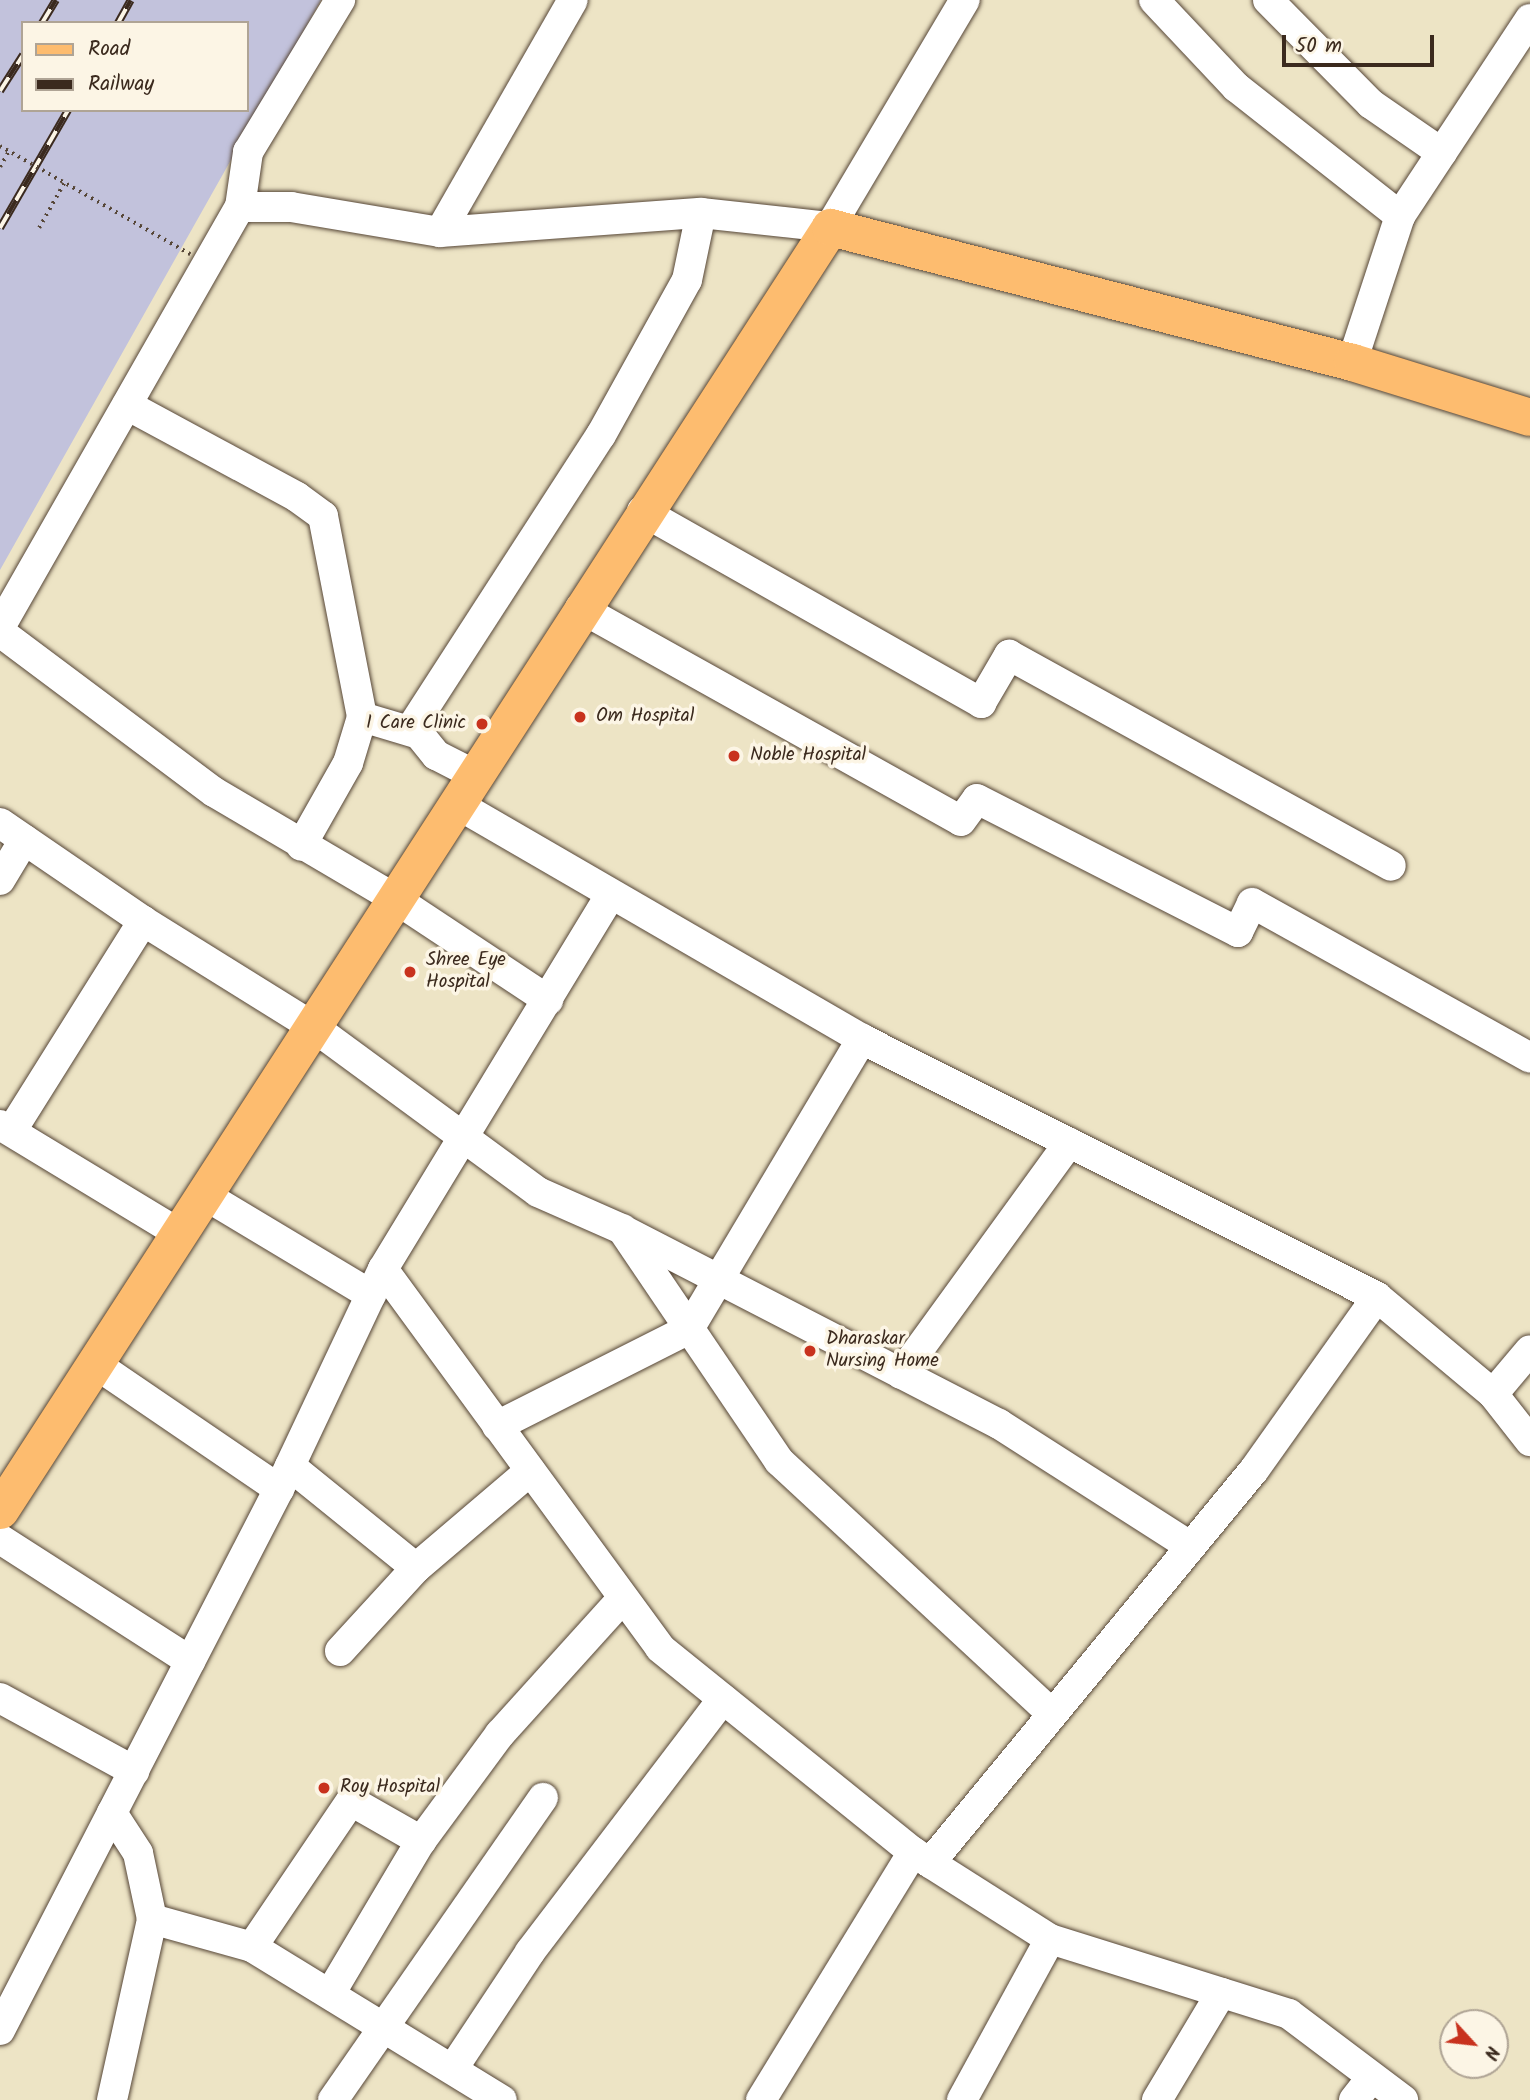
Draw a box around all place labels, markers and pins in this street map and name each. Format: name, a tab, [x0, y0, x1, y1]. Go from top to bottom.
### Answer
place label: Om Hospital	[596, 706, 694, 728]
marker: Om Hospital	[570, 707, 590, 727]
place label: I Care Clinic	[366, 713, 466, 735]
marker: I Care Clinic	[472, 714, 492, 734]
place label: Noble Hospital	[750, 745, 866, 767]
marker: Noble Hospital	[724, 746, 744, 766]
place label: Shree Eye Hospital	[426, 950, 506, 994]
marker: Shree Eye Hospital	[400, 962, 420, 982]
place label: Dharaskar Nursing Home	[826, 1329, 939, 1373]
marker: Dharaskar Nursing Home	[800, 1341, 820, 1361]
place label: Roy Hospital	[340, 1777, 440, 1799]
marker: Roy Hospital	[314, 1778, 334, 1798]

